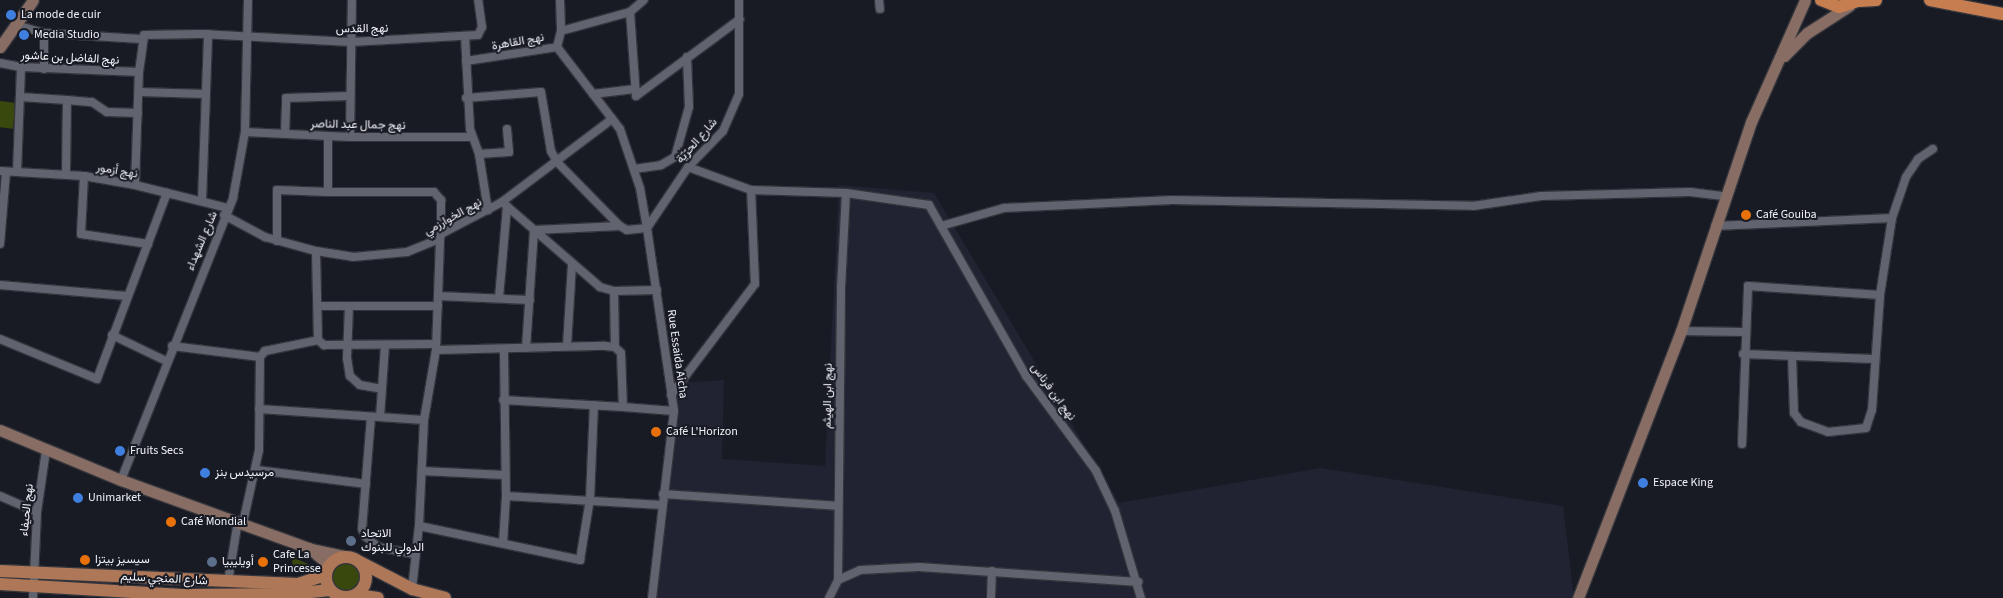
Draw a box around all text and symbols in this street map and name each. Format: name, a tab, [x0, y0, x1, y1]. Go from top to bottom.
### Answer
place label: La mode de cuir	[21, 8, 101, 22]
marker: La mode de cuir	[5, 9, 17, 21]
street label: نهج القدس	[335, 21, 389, 37]
place label: Media Studio	[34, 28, 100, 42]
marker: Media Studio	[18, 29, 30, 41]
street label: نهج القاهرة	[491, 30, 545, 54]
street label: نهج الفاضل بن عاشور	[20, 48, 120, 68]
street label: شارع الحرّيّة	[673, 115, 721, 167]
street label: نهج جمال عبد الناصر	[310, 117, 406, 133]
street label: نهج أزمور	[95, 160, 139, 182]
street label: نهج الخوارزمي	[421, 195, 485, 239]
place label: Café Gouiba	[1756, 208, 1817, 222]
street label: شارع الشهداء	[183, 209, 221, 273]
marker: Café Gouiba	[1740, 209, 1752, 221]
street label: Rue Essaida Aicha	[664, 309, 690, 399]
street label: نهج ابن فرناس	[1027, 360, 1079, 424]
street label: نهج ابن الهيثم	[820, 363, 836, 429]
place label: Café L'Horizon	[666, 425, 738, 439]
marker: Café L'Horizon	[650, 426, 662, 438]
place label: Fruits Secs	[130, 444, 184, 458]
marker: Fruits Secs	[114, 445, 126, 457]
place label: مرسيدس بنز	[215, 466, 274, 480]
marker: مرسيدس بنز	[199, 467, 211, 479]
place label: Espace King	[1653, 476, 1713, 490]
marker: Espace King	[1637, 477, 1649, 489]
street label: نهج الحيفاء	[17, 483, 37, 537]
place label: Unimarket	[88, 491, 141, 505]
marker: Unimarket	[72, 492, 84, 504]
place label: Café Mondial	[181, 515, 246, 529]
marker: Café Mondial	[165, 516, 177, 528]
place label: الاتحاد الدولي للبنوك	[361, 527, 424, 555]
marker: الاتحاد الدولي للبنوك	[345, 535, 357, 547]
place label: Cafe La Princesse	[273, 548, 321, 576]
place label: سيسيز بيتزا	[95, 553, 150, 567]
marker: سيسيز بيتزا	[79, 554, 91, 566]
place label: أويليبيا	[222, 555, 254, 569]
marker: أويليبيا	[206, 556, 218, 568]
marker: Cafe La Princesse	[257, 556, 269, 568]
street label: شارع المنجي سليم	[120, 570, 208, 588]

